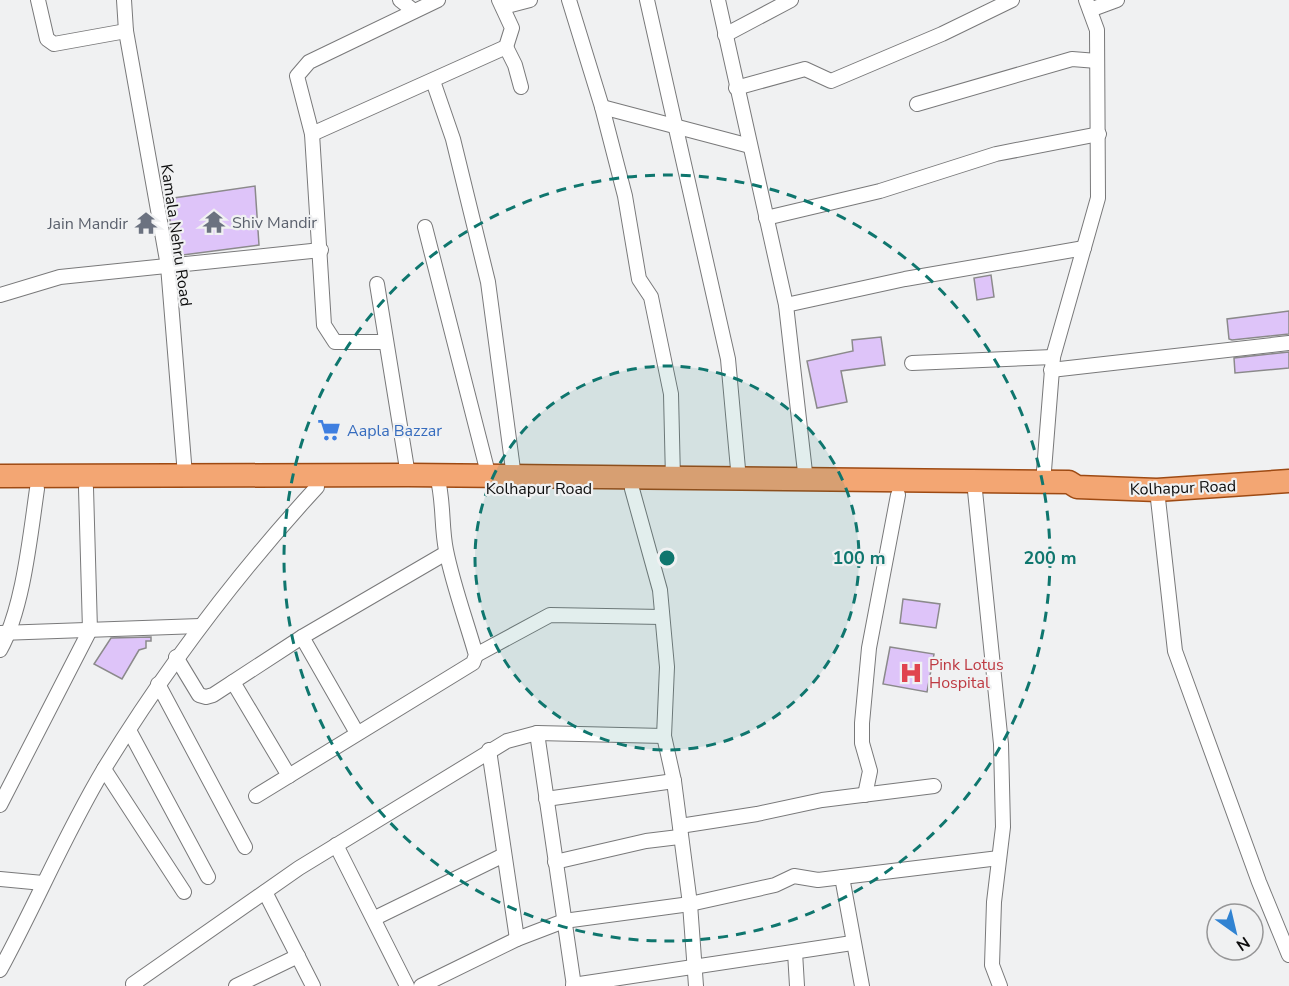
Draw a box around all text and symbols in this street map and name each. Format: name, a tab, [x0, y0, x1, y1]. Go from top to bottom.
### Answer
street label: Kamala Nehru Road	[155, 163, 197, 308]
temple icon: Shiv Mandir	[201, 209, 227, 235]
temple icon: Jain Mandir	[133, 210, 159, 236]
place label: Shiv Mandir	[232, 212, 317, 234]
place label: Jain Mandir	[46, 213, 128, 235]
supermarket icon: Aapla Bazzar	[316, 417, 342, 443]
place label: Aapla Bazzar	[347, 420, 442, 442]
street label: Kolhapur Road	[1129, 475, 1237, 501]
street label: Kolhapur Road	[486, 478, 592, 500]
text: 100 m	[832, 546, 886, 570]
text: 200 m	[1023, 546, 1077, 570]
centre of rings	[657, 548, 677, 568]
place label: Pink Lotus Hospital	[929, 654, 1004, 694]
hospital icon: Pink Lotus Hospital	[898, 660, 924, 686]
north arrow	[1205, 902, 1265, 962]
text: N	[1232, 931, 1254, 956]

